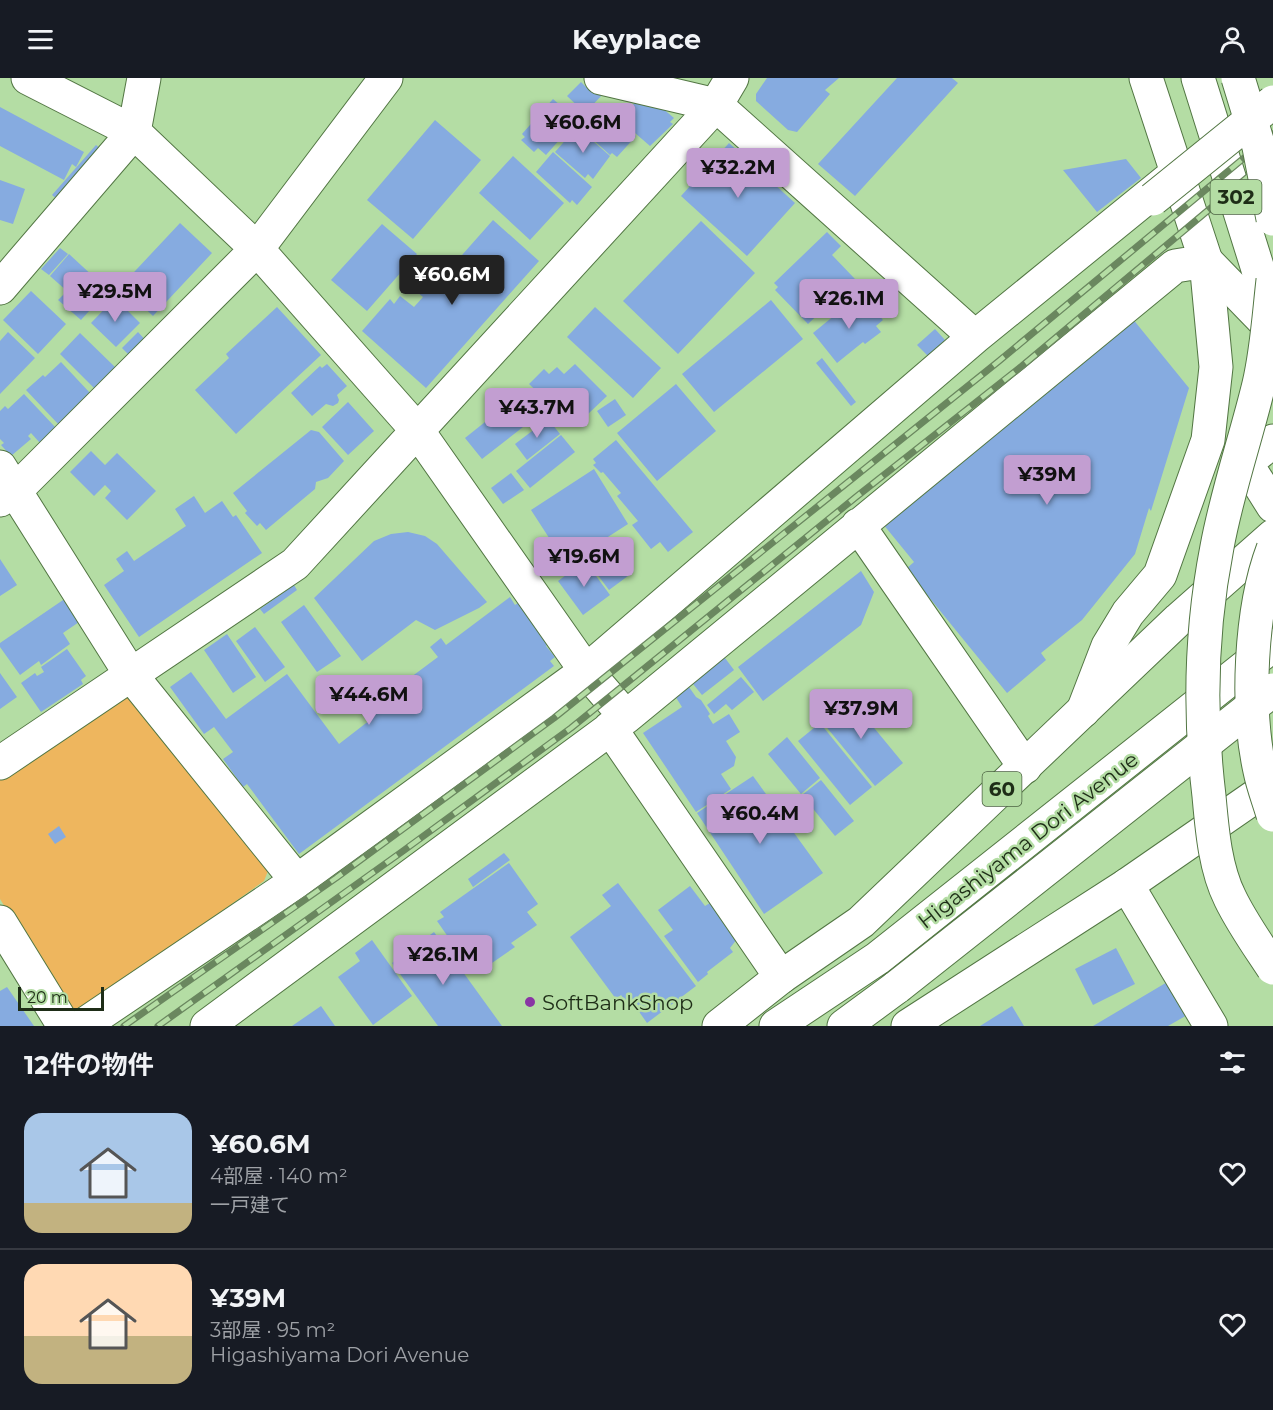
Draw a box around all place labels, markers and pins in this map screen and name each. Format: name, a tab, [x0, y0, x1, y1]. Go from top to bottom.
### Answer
pin: ¥60.6M	[534, 103, 632, 154]
pin: ¥32.2M	[689, 148, 787, 199]
pin: ¥60.6M	[403, 255, 501, 306]
pin: ¥29.5M	[66, 272, 164, 323]
pin: ¥26.1M	[800, 279, 898, 330]
pin: ¥43.7M	[488, 388, 586, 439]
pin: ¥39M	[1011, 455, 1083, 506]
pin: ¥19.6M	[535, 537, 633, 588]
pin: ¥44.6M	[320, 675, 418, 726]
pin: ¥37.9M	[812, 689, 910, 740]
pin: ¥60.4M	[711, 794, 809, 845]
pin: ¥26.1M	[394, 935, 492, 986]
place label: SoftBankShop	[542, 990, 693, 1015]
marker: SoftBankShop	[523, 995, 537, 1009]

